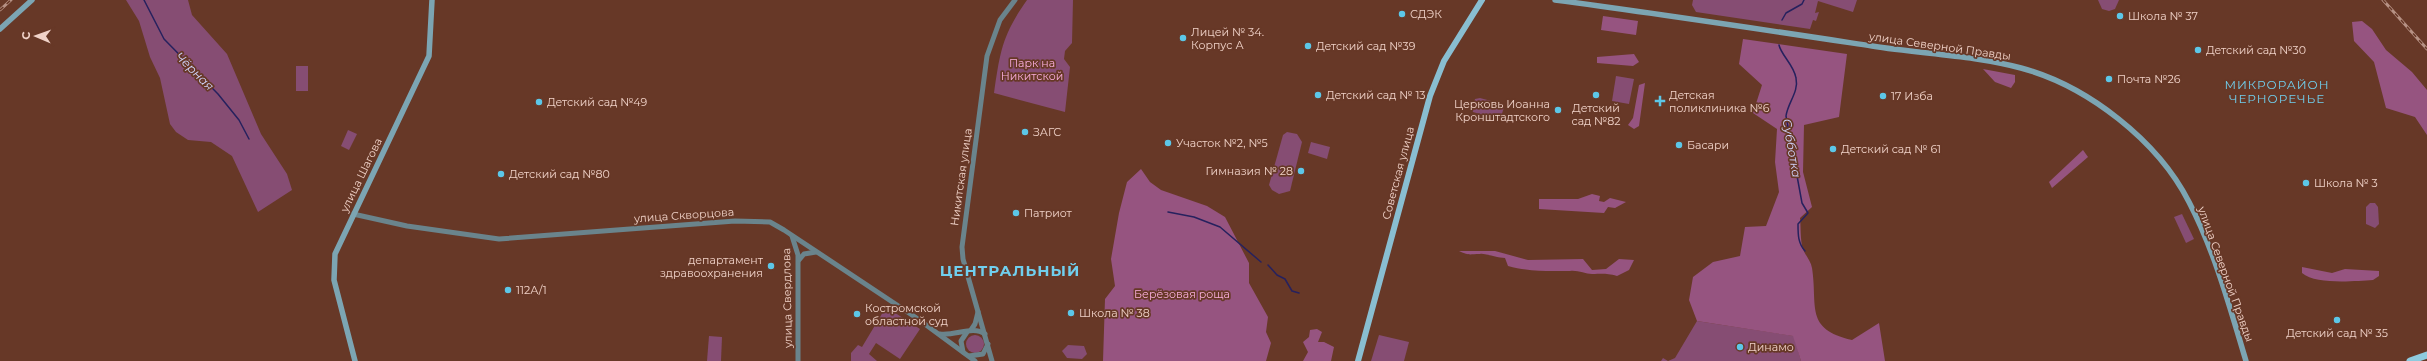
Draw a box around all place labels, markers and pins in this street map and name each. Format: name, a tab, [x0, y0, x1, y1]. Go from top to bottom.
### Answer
place label: СДЭК	[1410, 7, 1442, 21]
marker: СДЭК	[1397, 9, 1407, 19]
place label: Школа № 37	[2128, 9, 2198, 23]
marker: Школа № 37	[2115, 11, 2125, 21]
place label: Лицей № 34. Корпус А	[1191, 25, 1264, 52]
marker: Лицей № 34. Корпус А	[1178, 33, 1188, 43]
place label: Детский сад №39	[1316, 39, 1416, 53]
marker: Детский сад №39	[1303, 41, 1313, 51]
place label: Детский сад №30	[2206, 43, 2306, 57]
marker: Детский сад №30	[2193, 45, 2203, 55]
place label: Почта №26	[2117, 72, 2181, 86]
marker: Почта №26	[2104, 74, 2114, 84]
place label: Детский сад № 13	[1326, 88, 1426, 102]
place label: Детская поликлиника №6	[1669, 88, 1770, 115]
place label: 17 Изба	[1891, 89, 1933, 103]
marker: Детский сад № 13	[1313, 90, 1323, 100]
marker: Детский сад №82	[1591, 90, 1601, 100]
marker: 17 Изба	[1878, 91, 1888, 101]
place label: Детский сад №49	[547, 95, 648, 109]
marker: Детская поликлиника №6	[1654, 95, 1666, 107]
marker: Детский сад №49	[534, 97, 544, 107]
place label: Церковь Иоанна Кронштадтского	[1454, 97, 1550, 124]
place label: Детский сад №82	[1571, 101, 1621, 128]
marker: Церковь Иоанна Кронштадтского	[1553, 105, 1563, 115]
place label: ЗАГС	[1033, 125, 1061, 139]
marker: ЗАГС	[1020, 127, 1030, 137]
place label: Участок №2, №5	[1176, 136, 1268, 150]
marker: Участок №2, №5	[1163, 138, 1173, 148]
place label: Басари	[1687, 138, 1729, 152]
marker: Басари	[1674, 140, 1684, 150]
place label: Детский сад № 61	[1841, 142, 1941, 156]
marker: Детский сад № 61	[1828, 144, 1838, 154]
place label: Гимназия № 28	[1206, 164, 1293, 178]
marker: Гимназия № 28	[1296, 166, 1306, 176]
place label: Детский сад №80	[509, 167, 610, 181]
marker: Детский сад №80	[496, 169, 506, 179]
place label: Школа № 3	[2314, 176, 2378, 190]
marker: Школа № 3	[2301, 178, 2311, 188]
place label: Патриот	[1024, 206, 1073, 220]
marker: Патриот	[1011, 208, 1021, 218]
place label: департамент здравоохранения	[660, 253, 764, 280]
marker: департамент здравоохранения	[766, 261, 776, 271]
place label: 112А/1	[516, 283, 547, 297]
marker: 112А/1	[503, 285, 513, 295]
place label: Костромской областной суд	[865, 301, 948, 328]
place label: Школа № 38	[1079, 306, 1150, 320]
marker: Школа № 38	[1066, 308, 1076, 318]
marker: Костромской областной суд	[852, 309, 862, 319]
marker: Детский сад № 35	[2332, 315, 2342, 325]
place label: Детский сад № 35	[2286, 326, 2388, 340]
place label: Динамо	[1748, 340, 1794, 354]
marker: Динамо	[1735, 342, 1745, 352]

